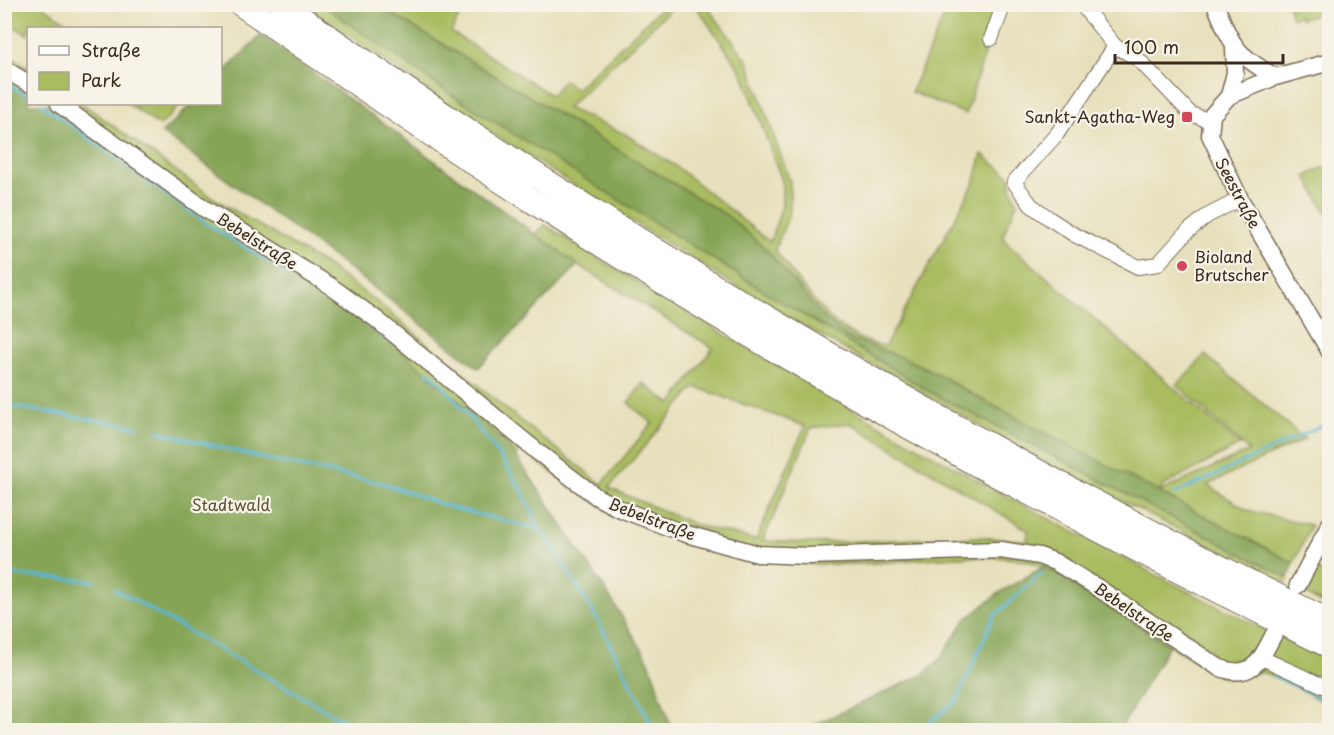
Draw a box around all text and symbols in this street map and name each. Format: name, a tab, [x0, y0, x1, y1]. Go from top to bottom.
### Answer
legend	[27, 27, 222, 105]
scale bar	[1115, 27, 1283, 65]
text: 100 m	[1124, 33, 1179, 60]
text: Straße	[81, 36, 141, 63]
text: Park	[81, 66, 121, 93]
place label: Sankt-Agatha-Weg	[1024, 104, 1175, 128]
marker: Sankt-Agatha-Weg	[1180, 110, 1194, 124]
street label: Seestraße	[1210, 153, 1268, 232]
street label: Bebelstraße	[212, 206, 303, 275]
place label: Bioland Brutscher	[1194, 244, 1269, 286]
marker: Bioland Brutscher	[1175, 259, 1189, 273]
street label: Bebelstraße	[605, 490, 699, 546]
park label: Stadtwald	[192, 492, 271, 516]
street label: Bebelstraße	[1090, 576, 1179, 647]

